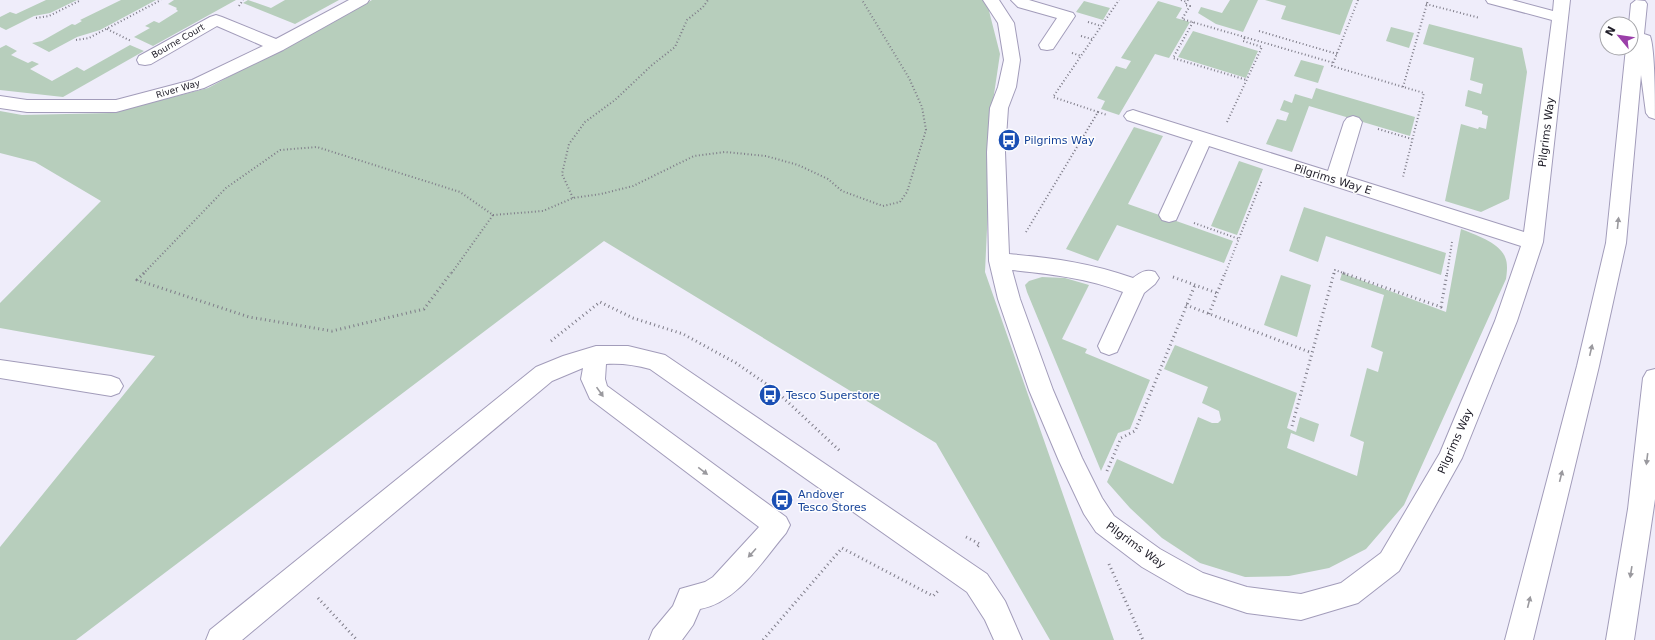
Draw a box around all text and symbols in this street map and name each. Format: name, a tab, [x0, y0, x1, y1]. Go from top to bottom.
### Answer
north arrow	[1599, 16, 1639, 56]
street label: Bourne Court	[150, 21, 207, 60]
text: N	[1603, 24, 1619, 39]
street label: River Way	[155, 78, 202, 100]
street label: Pilgrims Way	[1536, 96, 1557, 168]
bus stop icon: Pilgrims Way	[996, 127, 1022, 153]
place label: Pilgrims Way	[1024, 134, 1095, 147]
street label: Pilgrims Way E	[1292, 161, 1373, 198]
one-way arrow	[1614, 217, 1621, 229]
one-way arrow	[1589, 344, 1595, 356]
bus stop icon: Tesco Superstore	[757, 382, 783, 408]
one-way arrow	[596, 386, 604, 397]
place label: Tesco Superstore	[785, 389, 880, 402]
street label: Pilgrims Way	[1435, 406, 1476, 476]
one-way arrow	[1643, 452, 1650, 465]
one-way arrow	[697, 466, 708, 475]
one-way arrow	[1558, 470, 1564, 482]
bus stop icon: Andover Tesco Stores	[769, 487, 795, 513]
place label: Andover Tesco Stores	[797, 488, 867, 514]
street label: Pilgrims Way	[1103, 519, 1168, 572]
one-way arrow	[748, 549, 757, 558]
one-way arrow	[1628, 566, 1634, 578]
one-way arrow	[1526, 596, 1532, 608]

